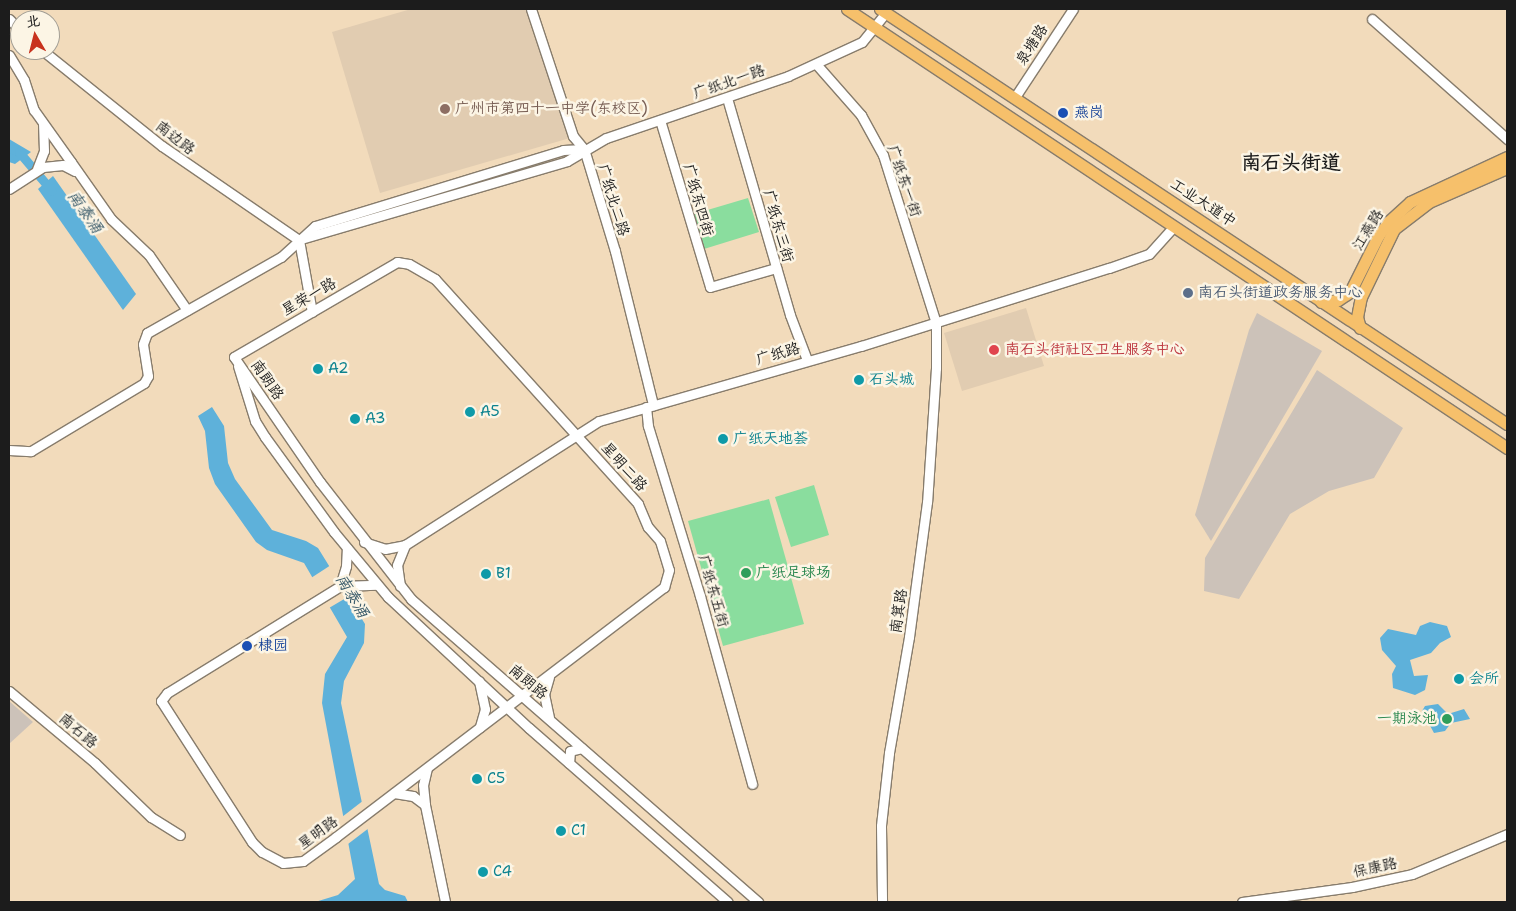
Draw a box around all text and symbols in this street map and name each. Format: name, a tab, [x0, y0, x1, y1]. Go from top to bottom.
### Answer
north arrow	[10, 10, 60, 60]
text: 北	[25, 11, 41, 31]
street label: 泉塘路	[1012, 21, 1052, 69]
street label: 广纸北一路	[691, 61, 767, 103]
place label: 广州市第四十一中学(东校区)	[455, 100, 648, 118]
marker: 广州市第四十一中学(东校区)	[439, 103, 451, 115]
place label: 燕岗	[1074, 104, 1104, 122]
marker: 燕岗	[1056, 106, 1070, 120]
street label: 南边路	[152, 117, 198, 159]
street label: 广纸东一街	[883, 143, 925, 219]
district label: 南石头街道	[1241, 150, 1341, 174]
street label: 广纸东四街	[679, 161, 717, 239]
street label: 广纸北二路	[593, 162, 633, 238]
street label: 工业大道中	[1167, 175, 1239, 231]
water label: 南泰涌	[63, 187, 107, 237]
street label: 广纸东三街	[759, 187, 797, 265]
street label: 江燕路	[1348, 206, 1388, 254]
street label: 星荣一路	[279, 274, 339, 320]
place label: 南石头街道政务服务中心	[1198, 284, 1363, 302]
marker: 南石头街道政务服务中心	[1182, 287, 1194, 299]
street label: 广纸路	[754, 339, 802, 369]
place label: 南石头街社区卫生服务中心	[1005, 341, 1185, 359]
marker: 南石头街社区卫生服务中心	[987, 343, 1001, 357]
street label: 南朗路	[247, 356, 287, 404]
place label: A2	[328, 360, 349, 378]
marker: A2	[312, 363, 324, 375]
place label: 石头城	[869, 371, 914, 389]
marker: 石头城	[853, 374, 865, 386]
place label: A5	[480, 403, 500, 421]
marker: A5	[464, 406, 476, 418]
place label: A3	[365, 410, 386, 428]
marker: A3	[349, 413, 361, 425]
place label: 广纸天地荟	[733, 430, 808, 448]
marker: 广纸天地荟	[717, 433, 729, 445]
street label: 星明二路	[597, 439, 651, 495]
street label: 广纸东五街	[694, 552, 732, 630]
place label: 广纸足球场	[756, 564, 831, 582]
place label: B1	[496, 565, 511, 583]
marker: 广纸足球场	[740, 567, 752, 579]
marker: B1	[480, 568, 492, 580]
water label: 南泰涌	[331, 570, 373, 622]
street label: 南箕路	[887, 587, 911, 635]
place label: 棣园	[258, 637, 288, 655]
marker: 棣园	[240, 639, 254, 653]
street label: 南朗路	[505, 661, 551, 703]
place label: 会所	[1469, 670, 1499, 688]
marker: 会所	[1453, 673, 1465, 685]
street label: 南石路	[55, 710, 101, 752]
place label: 一期泳池	[1377, 710, 1437, 728]
marker: 一期泳池	[1441, 713, 1453, 725]
place label: C5	[487, 770, 505, 788]
marker: C5	[471, 773, 483, 785]
street label: 星明路	[295, 812, 341, 854]
place label: C1	[571, 822, 586, 840]
marker: C1	[555, 825, 567, 837]
street label: 保康路	[1351, 854, 1399, 882]
place label: C4	[493, 863, 512, 881]
marker: C4	[477, 866, 489, 878]

